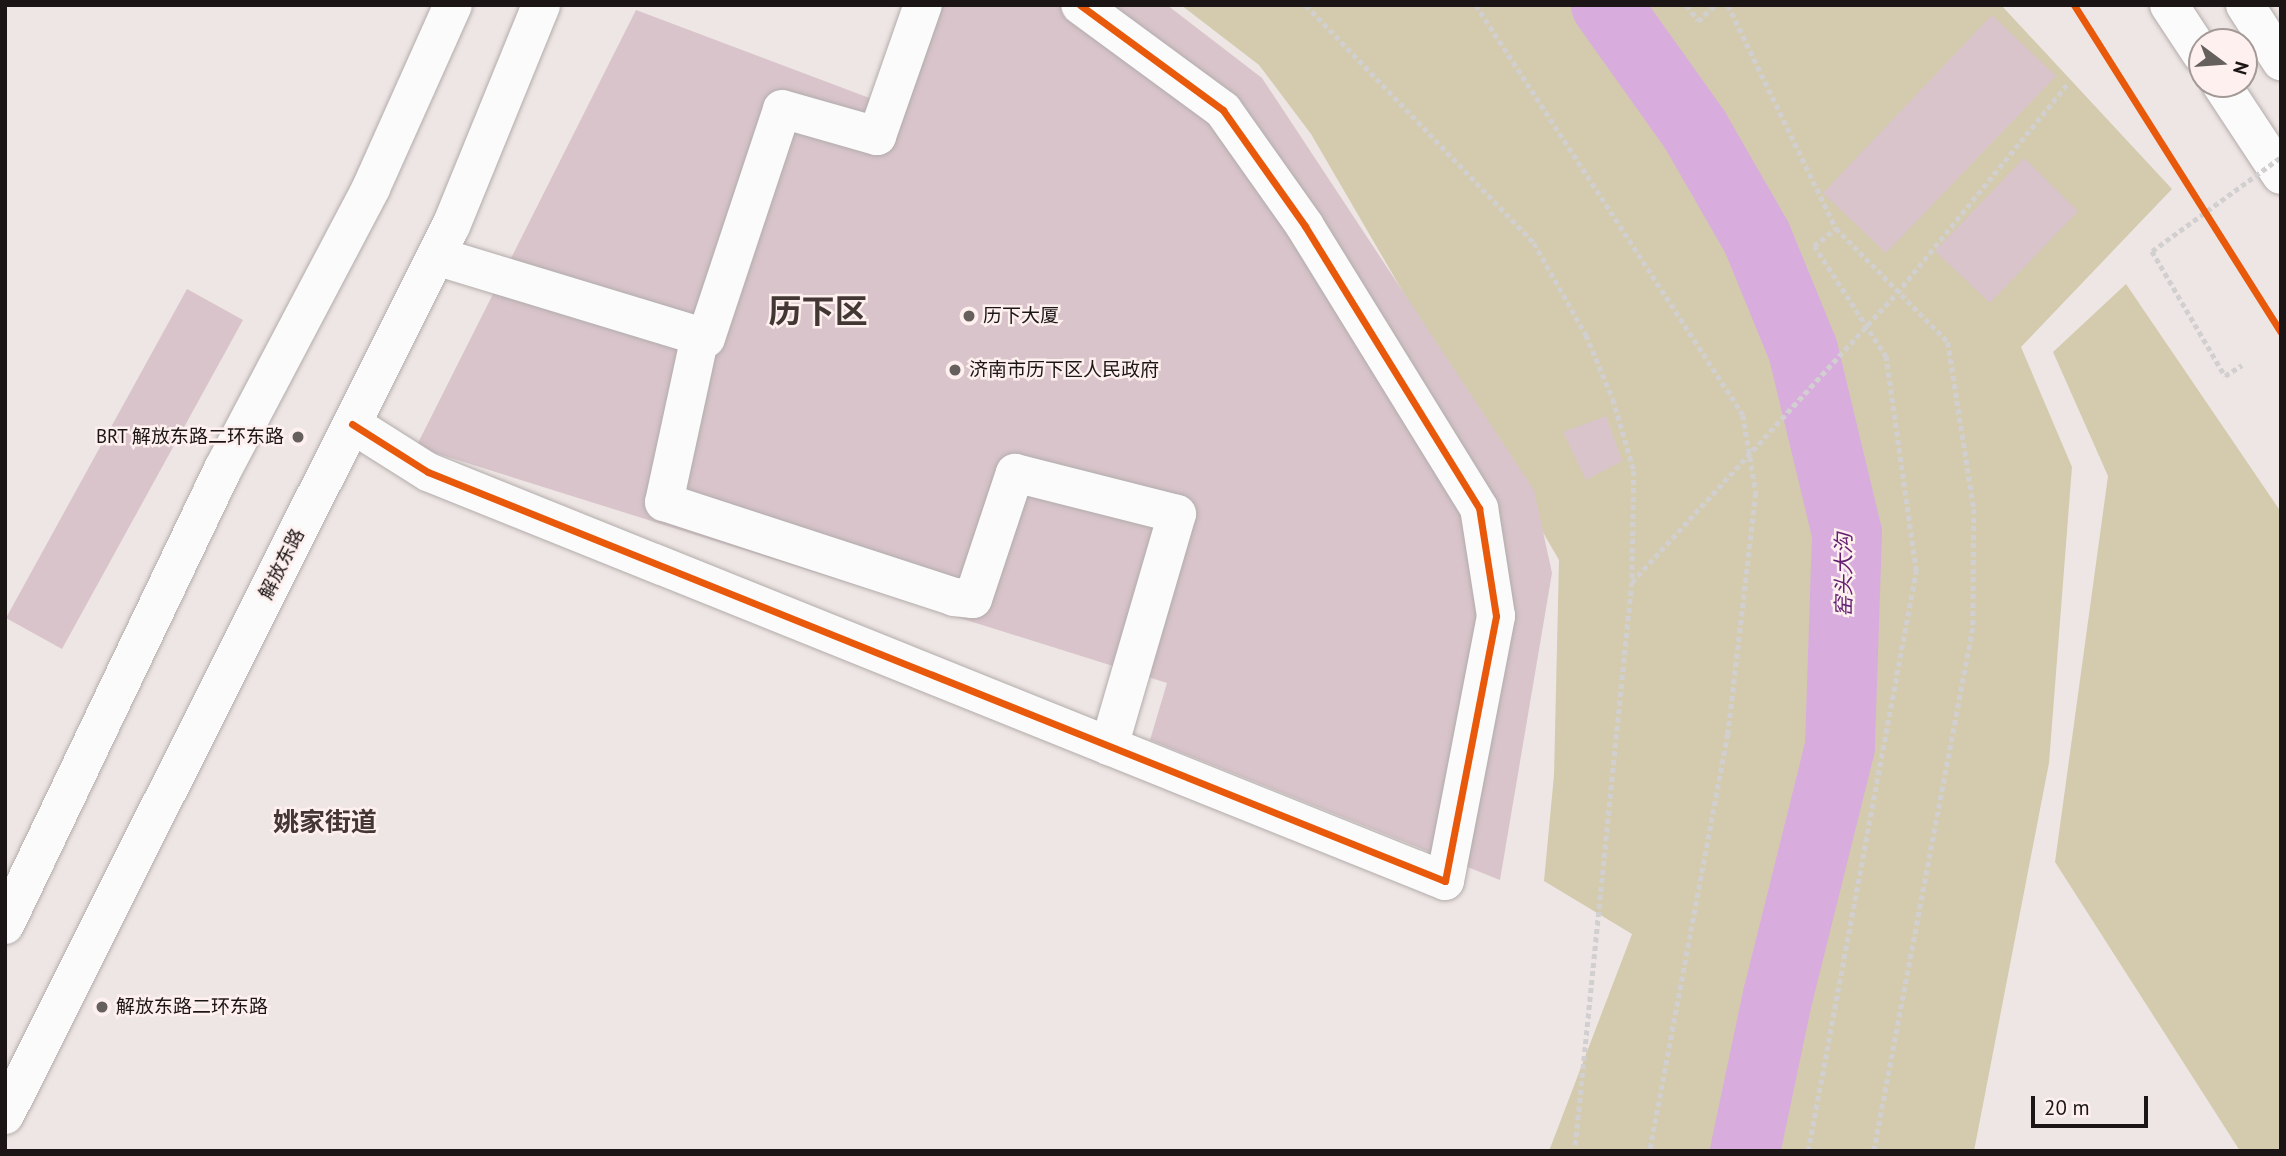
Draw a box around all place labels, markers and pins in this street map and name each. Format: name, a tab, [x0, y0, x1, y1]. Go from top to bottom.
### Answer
place label: 历下大厦	[983, 305, 1059, 327]
marker: 历下大厦	[961, 308, 977, 324]
place label: 济南市历下区人民政府	[969, 359, 1159, 381]
marker: 济南市历下区人民政府	[947, 362, 963, 378]
place label: BRT 解放东路二环东路	[95, 426, 284, 448]
marker: BRT 解放东路二环东路	[290, 429, 306, 445]
place label: 解放东路二环东路	[116, 996, 268, 1018]
marker: 解放东路二环东路	[94, 999, 110, 1015]

